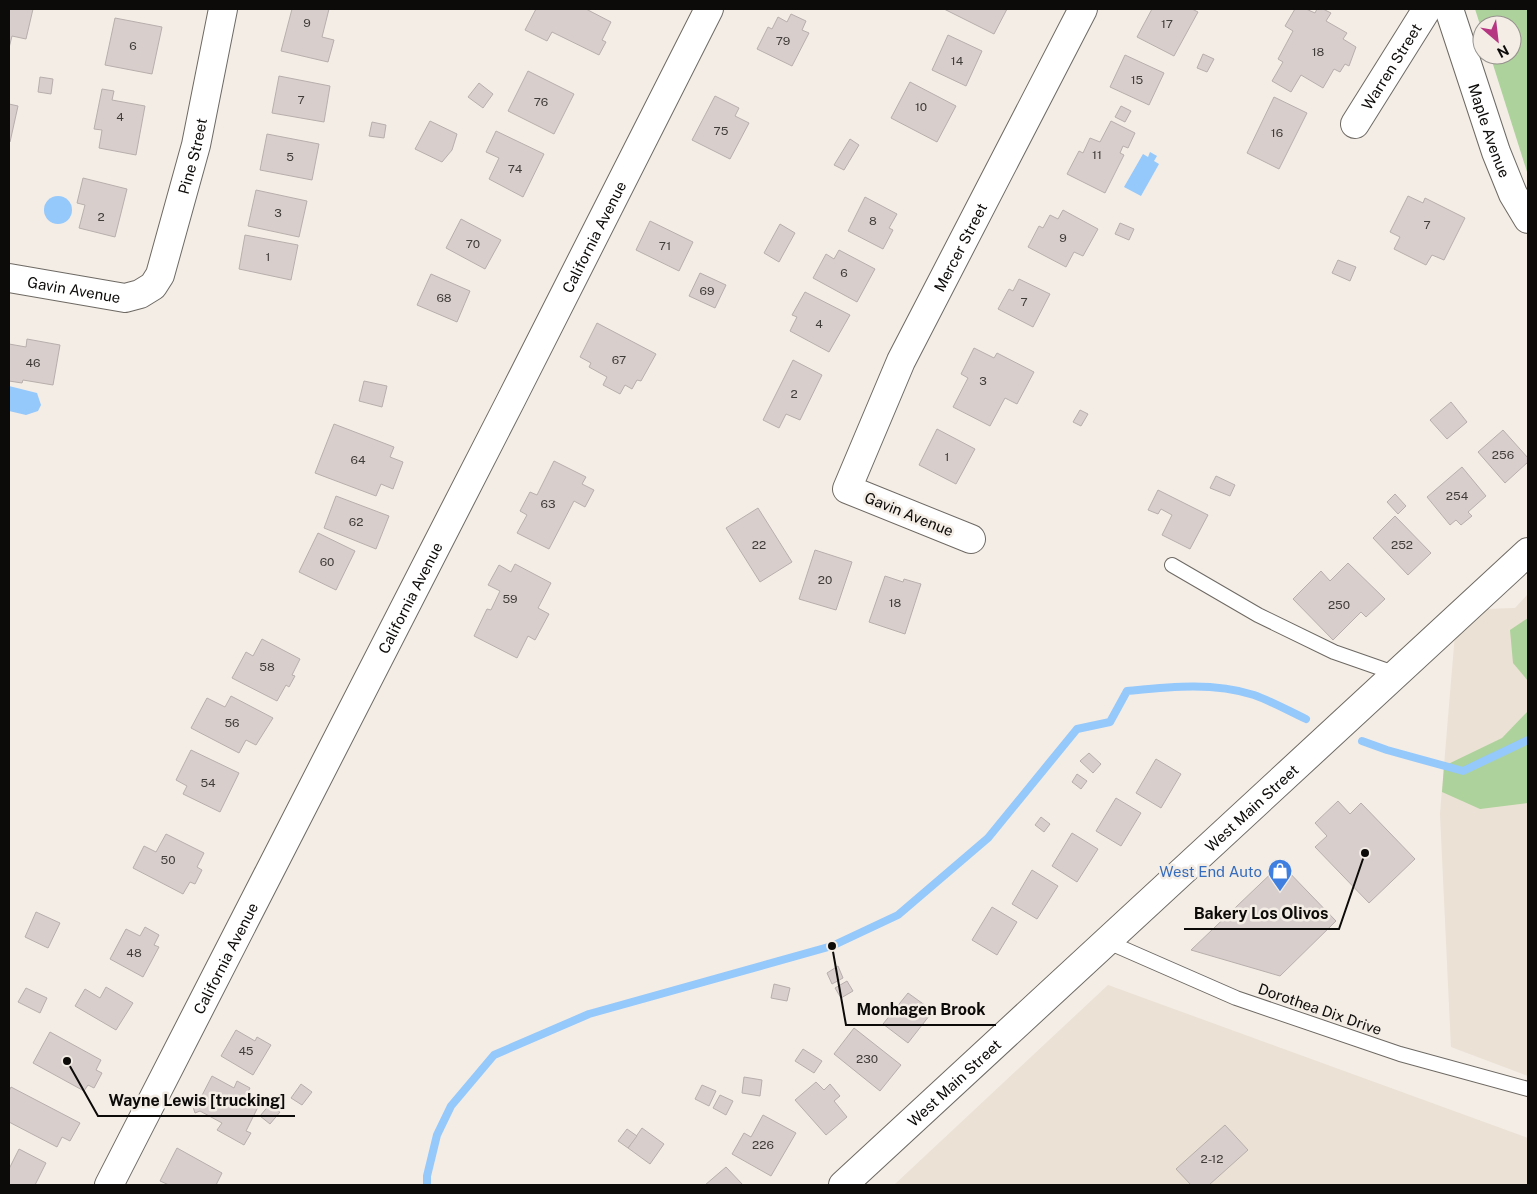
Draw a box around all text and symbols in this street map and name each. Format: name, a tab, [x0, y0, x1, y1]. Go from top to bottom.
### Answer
north arrow	[1472, 15, 1522, 65]
house number: 9	[303, 16, 311, 30]
house number: 17	[1161, 17, 1173, 31]
street label: Warren Street	[1358, 20, 1424, 113]
house number: 79	[776, 34, 790, 48]
house number: 6	[129, 39, 137, 53]
text: N	[1495, 42, 1512, 61]
house number: 18	[1312, 45, 1325, 59]
house number: 14	[951, 54, 964, 68]
house number: 15	[1131, 73, 1144, 87]
street label: Maple Avenue	[1466, 81, 1514, 180]
house number: 7	[297, 93, 305, 107]
house number: 76	[534, 95, 548, 109]
house number: 10	[915, 100, 927, 114]
house number: 4	[116, 110, 124, 124]
street label: Pine Street	[174, 116, 210, 196]
house number: 75	[714, 124, 729, 138]
house number: 16	[1271, 126, 1283, 140]
house number: 11	[1092, 148, 1102, 162]
house number: 5	[286, 150, 294, 164]
house number: 74	[508, 162, 523, 176]
street label: California Avenue	[558, 178, 629, 295]
street label: Mercer Street	[930, 200, 990, 294]
house number: 3	[274, 206, 282, 220]
house number: 2	[97, 210, 105, 224]
house number: 8	[869, 214, 877, 228]
house number: 7	[1423, 218, 1431, 232]
house number: 9	[1059, 231, 1067, 245]
house number: 70	[466, 237, 480, 251]
house number: 71	[659, 239, 671, 253]
house number: 1	[266, 250, 270, 264]
house number: 6	[840, 266, 848, 280]
street label: Gavin Avenue	[26, 273, 122, 306]
house number: 69	[700, 284, 714, 298]
house number: 68	[436, 291, 452, 305]
house number: 7	[1020, 295, 1028, 309]
house number: 4	[815, 317, 823, 331]
house number: 67	[612, 353, 626, 367]
house number: 46	[25, 356, 41, 370]
house number: 3	[979, 374, 987, 388]
house number: 2	[790, 387, 798, 401]
house number: 256	[1492, 448, 1514, 462]
house number: 1	[945, 450, 949, 464]
house number: 64	[351, 453, 366, 467]
street label: Gavin Avenue	[862, 488, 956, 540]
house number: 254	[1446, 489, 1469, 503]
house number: 63	[541, 497, 555, 511]
house number: 62	[349, 515, 363, 529]
house number: 22	[752, 538, 766, 552]
house number: 252	[1391, 538, 1413, 552]
street label: California Avenue	[374, 539, 445, 656]
house number: 60	[320, 555, 334, 569]
house number: 20	[818, 573, 832, 587]
house number: 59	[502, 592, 518, 606]
house number: 18	[889, 596, 902, 610]
house number: 250	[1328, 598, 1350, 612]
house number: 58	[259, 660, 275, 674]
house number: 56	[224, 716, 240, 730]
street label: West Main Street	[1201, 760, 1301, 855]
house number: 54	[200, 776, 216, 790]
house number: 50	[160, 853, 176, 867]
shop icon: West End Auto	[1267, 858, 1293, 892]
place label: West End Auto	[1159, 863, 1262, 880]
callout: Bakery Los Olivos	[1184, 898, 1339, 929]
street label: California Avenue	[190, 899, 261, 1017]
text: Bakery Los Olivos	[1194, 904, 1328, 923]
house number: 48	[126, 946, 142, 960]
street label: Dorothea Dix Drive	[1256, 980, 1384, 1038]
callout: Monhagen Brook	[846, 994, 996, 1025]
text: Monhagen Brook	[856, 1000, 986, 1019]
street label: West Main Street	[904, 1035, 1004, 1130]
house number: 45	[238, 1044, 254, 1058]
house number: 230	[856, 1052, 878, 1066]
callout: Wayne Lewis [trucking]	[98, 1085, 295, 1116]
text: Wayne Lewis [trucking]	[108, 1091, 286, 1110]
house number: 226	[752, 1138, 774, 1152]
house number: 2-12	[1201, 1152, 1223, 1166]

